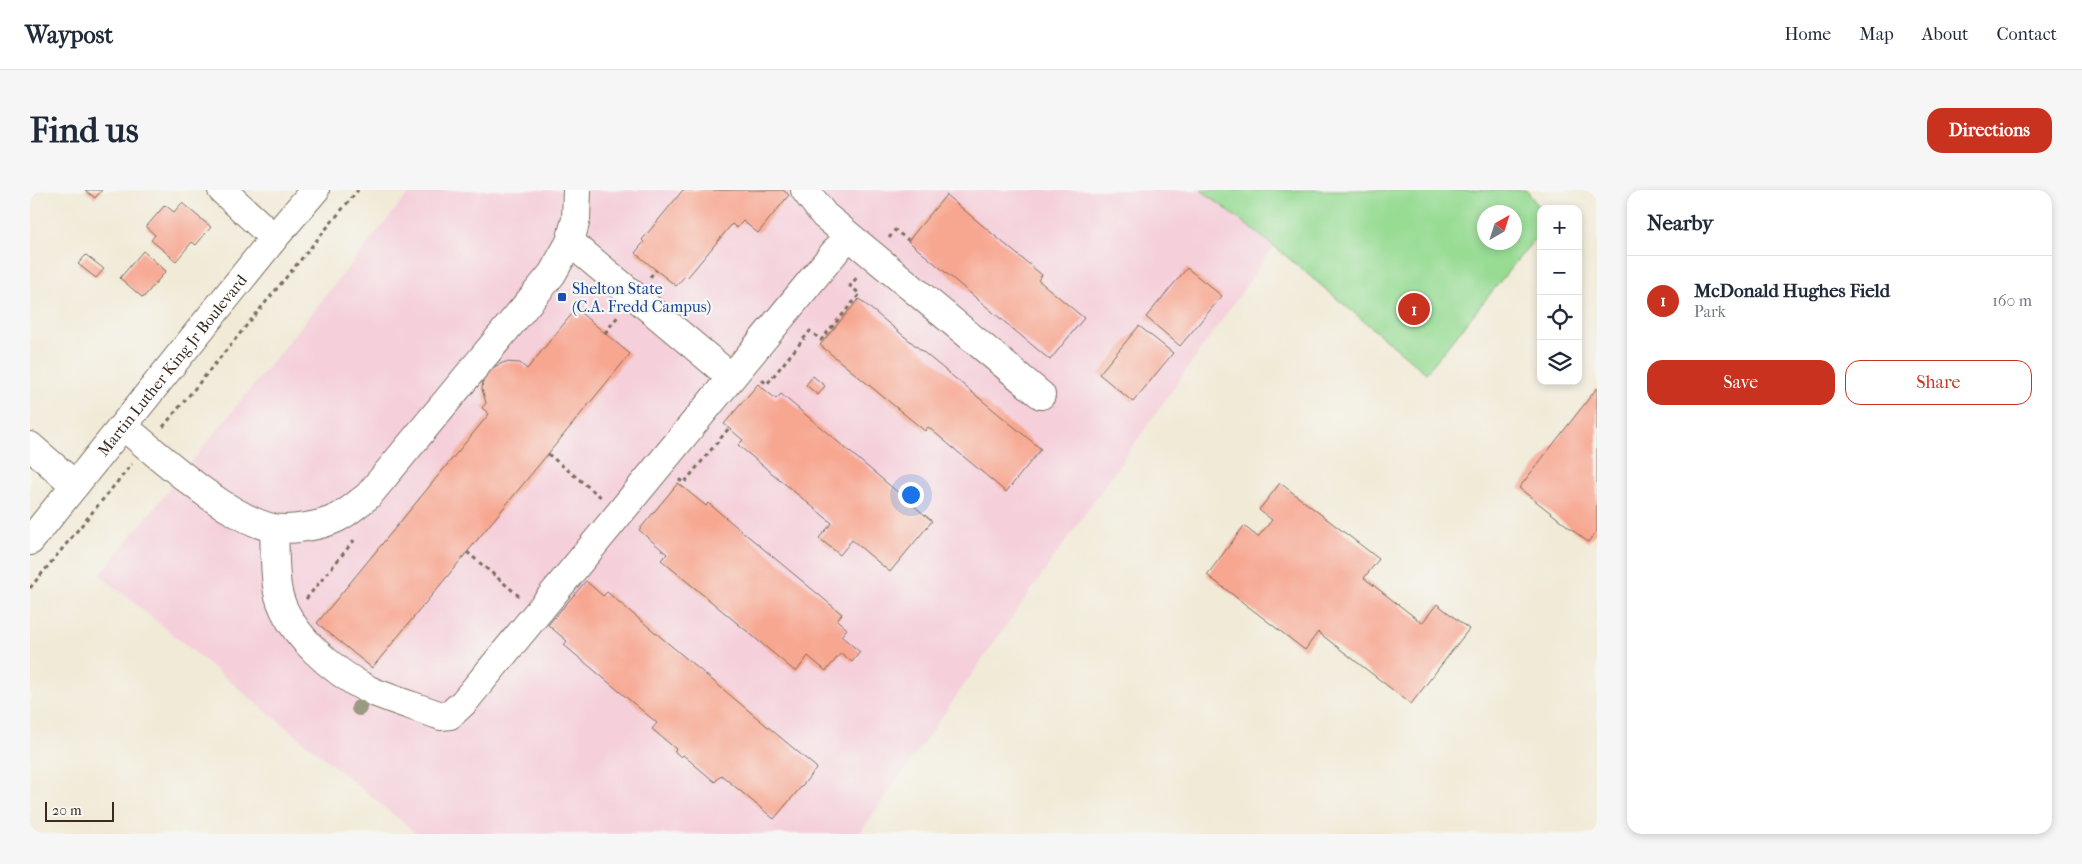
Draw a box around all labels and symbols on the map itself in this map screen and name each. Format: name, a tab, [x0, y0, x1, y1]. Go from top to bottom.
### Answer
north arrow	[1477, 205, 1522, 250]
street label: Martin Luther King Jr Boulevard	[93, 270, 251, 459]
place label: Shelton State (C.A. Fredd Campus)	[572, 279, 711, 316]
pin: 1	[1398, 290, 1430, 328]
marker: Shelton State (C.A. Fredd Campus)	[556, 291, 568, 303]
your location	[898, 482, 924, 508]
scale bar	[45, 799, 114, 822]

